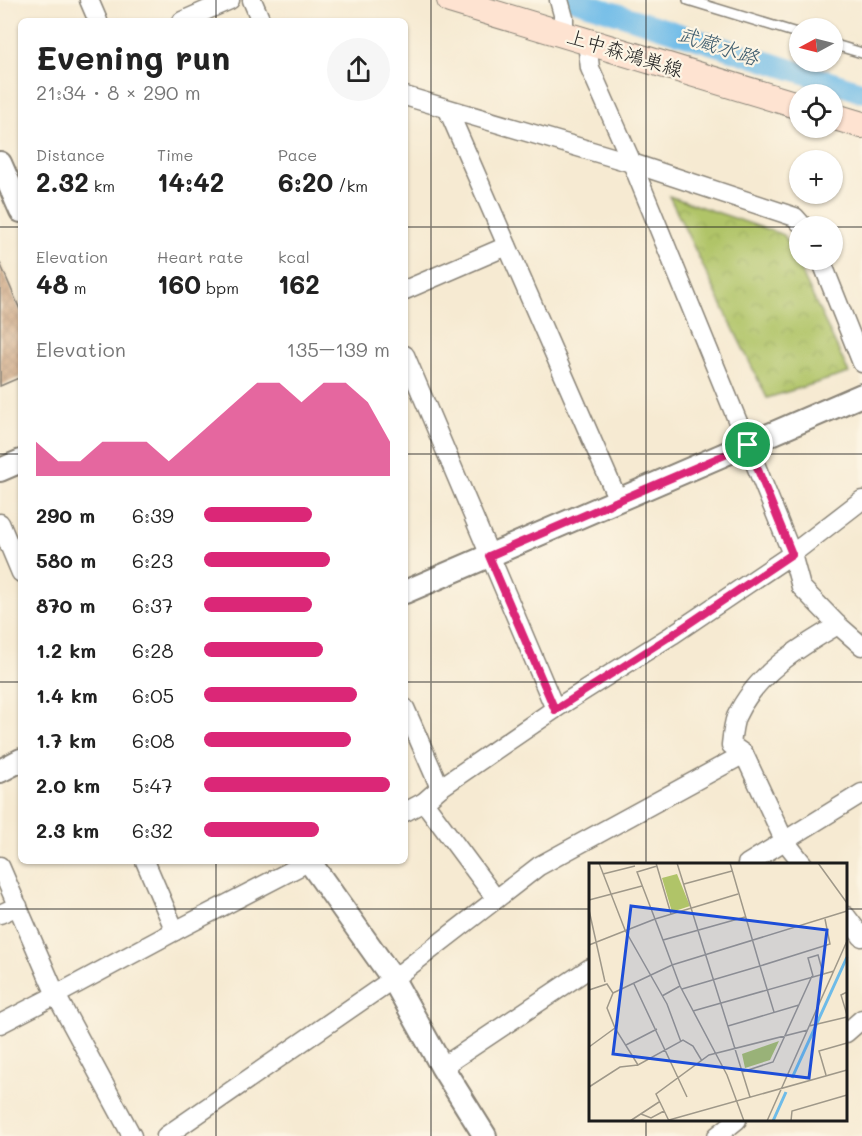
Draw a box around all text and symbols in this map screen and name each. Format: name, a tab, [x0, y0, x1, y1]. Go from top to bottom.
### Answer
north arrow	[789, 18, 843, 72]
map controls	[789, 18, 843, 270]
water label: 武蔵水路	[674, 19, 764, 71]
street label: 上中森鴻巣線	[564, 22, 686, 82]
text: Evening run	[36, 35, 230, 78]
button: share	[327, 38, 390, 101]
text: 21:34 · 8 × 290 m	[36, 79, 201, 105]
button: locate	[789, 84, 843, 138]
text: Distance	[36, 144, 105, 165]
text: Time	[157, 144, 193, 165]
text: Pace	[278, 144, 317, 165]
button: +	[789, 150, 843, 204]
text: 2.32	[36, 165, 89, 199]
text: 14:42	[157, 165, 224, 199]
text: 6:20	[278, 165, 333, 199]
text: km	[89, 175, 115, 196]
text: /km	[333, 175, 368, 196]
button: −	[789, 216, 843, 270]
text: Elevation	[36, 246, 108, 267]
text: Heart rate	[157, 246, 243, 267]
text: kcal	[278, 246, 310, 267]
text: 48	[36, 267, 69, 301]
text: 160	[157, 267, 201, 301]
text: 162	[278, 267, 320, 301]
text: m	[69, 277, 86, 298]
text: bpm	[201, 277, 239, 298]
text: Elevation	[36, 336, 126, 362]
text: 135–139 m	[286, 336, 390, 362]
pin	[722, 419, 773, 470]
icon: arrive	[731, 428, 764, 461]
text: 290 m	[36, 502, 95, 528]
text: 6:39	[132, 502, 174, 528]
text: 580 m	[36, 547, 96, 573]
text: 6:23	[132, 547, 173, 573]
text: 870 m	[36, 592, 95, 618]
text: 6:37	[132, 592, 173, 618]
text: 1.2 km	[36, 637, 96, 663]
text: 6:28	[132, 637, 174, 663]
text: 1.4 km	[36, 682, 98, 708]
text: 6:05	[132, 682, 174, 708]
text: 1.7 km	[36, 727, 96, 753]
text: 6:08	[132, 727, 175, 753]
text: 2.0 km	[36, 772, 100, 798]
text: 5:47	[132, 772, 173, 798]
text: 2.3 km	[36, 817, 99, 843]
text: 6:32	[132, 817, 173, 843]
inset map	[589, 863, 847, 1121]

